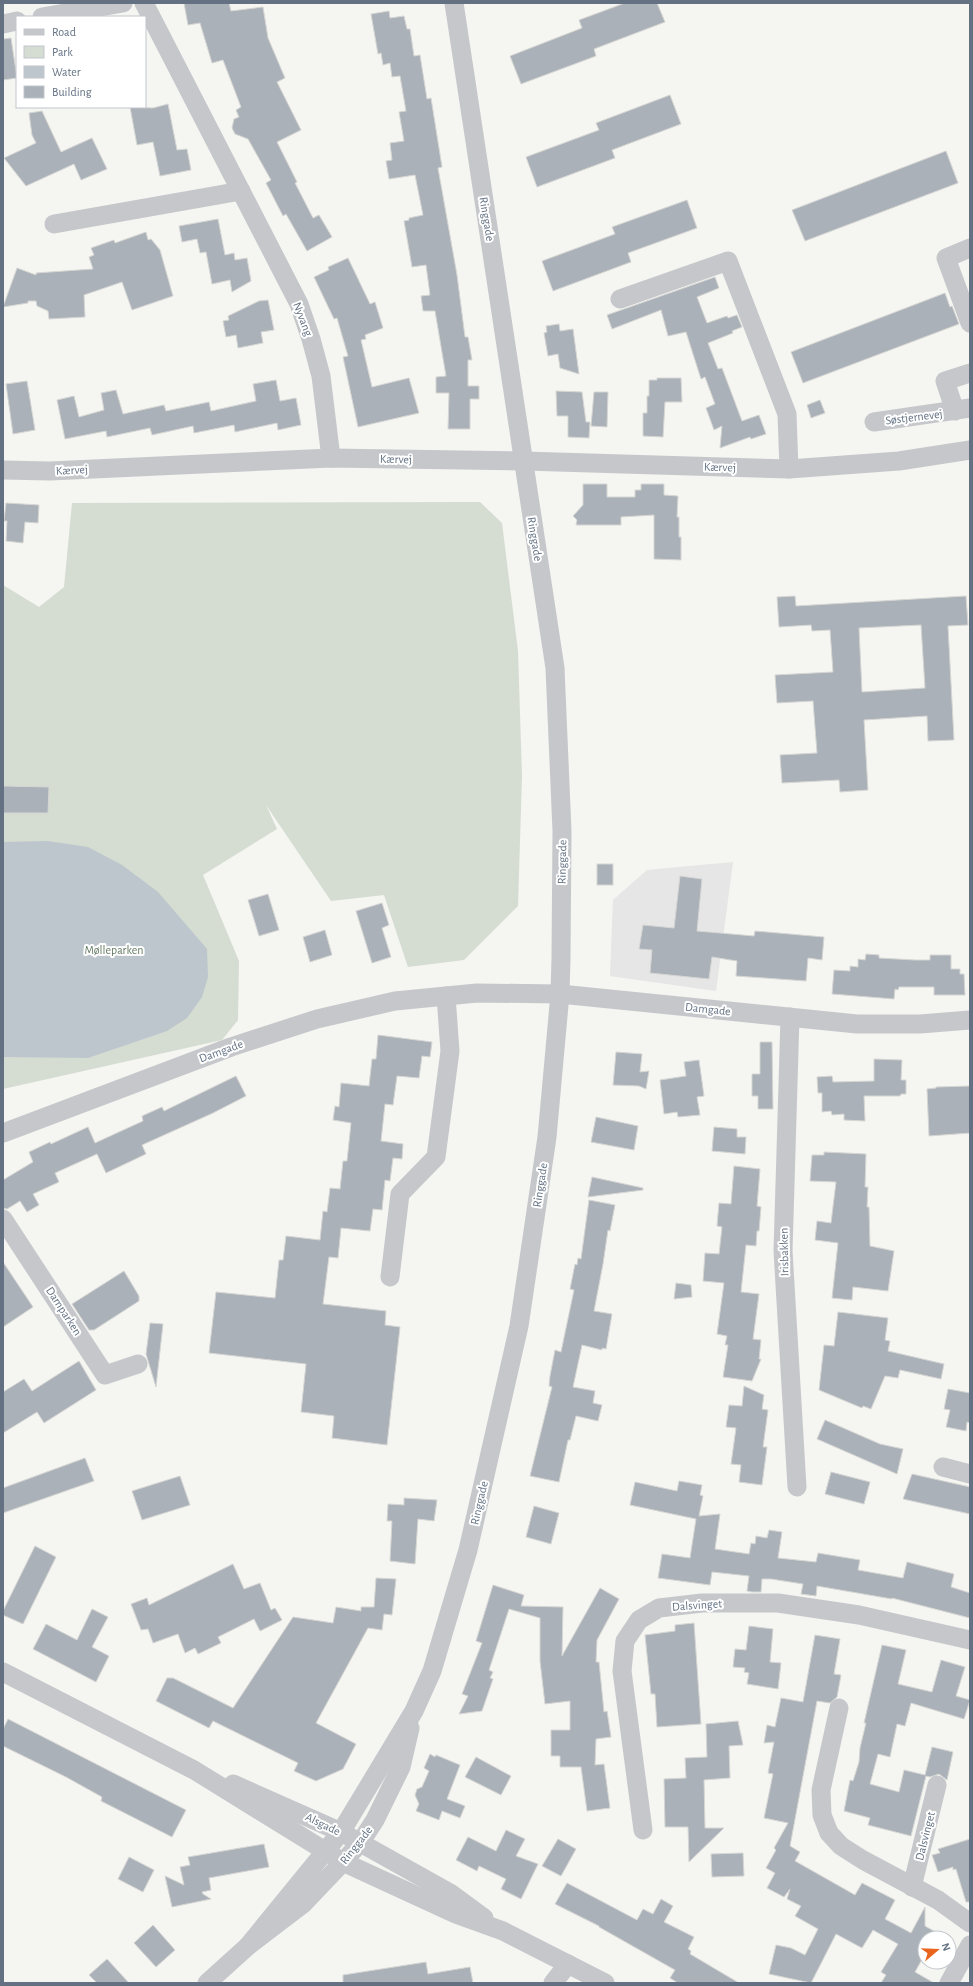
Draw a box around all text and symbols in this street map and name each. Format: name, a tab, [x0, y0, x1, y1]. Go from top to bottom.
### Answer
legend	[16, 16, 146, 108]
text: Road	[52, 26, 76, 38]
text: Park	[52, 46, 73, 58]
text: Water	[52, 66, 81, 78]
text: Building	[52, 86, 92, 98]
street label: Ringgade	[478, 196, 496, 242]
street label: Nyvang	[290, 300, 315, 338]
street label: Søstjernevej	[885, 408, 943, 427]
street label: Kærvej	[380, 453, 412, 466]
street label: Kærvej	[704, 460, 736, 475]
street label: Kærvej	[56, 463, 88, 478]
street label: Ringgade	[526, 516, 544, 562]
street label: Ringgade	[556, 840, 568, 884]
park label: Mølleparken	[84, 944, 144, 956]
street label: Damgade	[685, 1001, 731, 1017]
street label: Damgade	[197, 1038, 245, 1064]
street label: Ringgade	[531, 1162, 549, 1208]
street label: Irisbakken	[778, 1228, 790, 1276]
street label: Damparken	[44, 1285, 84, 1337]
street label: Ringgade	[468, 1480, 490, 1526]
street label: Dalsvinget	[672, 1597, 723, 1613]
street label: Alsgade	[304, 1810, 342, 1838]
street label: Dalsvinget	[913, 1810, 937, 1862]
street label: Ringgade	[338, 1824, 374, 1866]
north arrow	[917, 1930, 957, 1970]
text: N	[940, 1941, 952, 1952]

